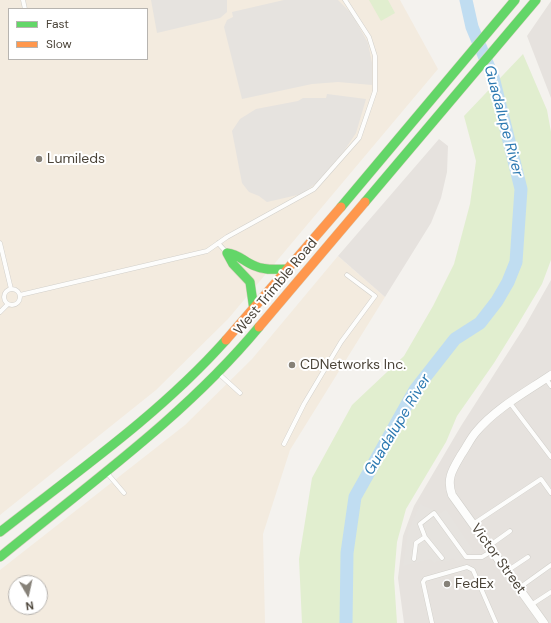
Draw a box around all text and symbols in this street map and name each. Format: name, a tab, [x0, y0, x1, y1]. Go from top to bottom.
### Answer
legend	[8, 8, 148, 60]
text: Fast	[46, 16, 69, 32]
text: Slow	[46, 36, 72, 52]
water label: Guadalupe River	[479, 63, 527, 179]
place label: Lumileds	[47, 151, 105, 167]
marker: Lumileds	[34, 154, 44, 164]
street label: West Trimble Road	[231, 235, 321, 339]
place label: CDNetworks Inc.	[300, 357, 406, 373]
marker: CDNetworks Inc.	[287, 360, 297, 370]
water label: Guadalupe River	[361, 371, 435, 479]
street label: Victor Street	[467, 521, 529, 597]
north arrow	[8, 575, 48, 615]
place label: FedEx	[455, 576, 494, 592]
marker: FedEx	[442, 579, 452, 589]
text: N	[25, 598, 35, 613]

